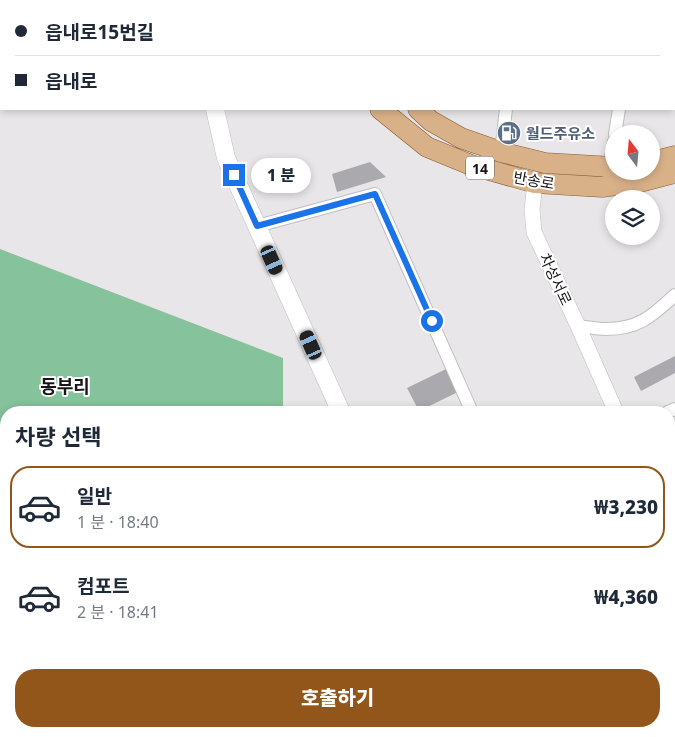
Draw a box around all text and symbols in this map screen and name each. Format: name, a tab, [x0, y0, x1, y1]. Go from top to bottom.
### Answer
text: 읍내로15번길	[45, 19, 154, 45]
text: 읍내로	[45, 68, 97, 94]
fuel station icon: 월드주유소	[496, 120, 522, 146]
place label: 월드주유소	[526, 123, 595, 143]
north arrow	[605, 125, 660, 180]
map controls	[605, 125, 660, 245]
road number: 14	[466, 156, 494, 180]
callout: 1 분	[252, 158, 312, 192]
route end	[223, 164, 245, 186]
text: 1 분	[267, 164, 295, 186]
street label: 반송로	[512, 167, 556, 193]
button: layers	[605, 190, 660, 245]
car	[259, 243, 284, 277]
street label: 차성서로	[535, 250, 577, 308]
route start	[421, 310, 443, 332]
car	[298, 328, 323, 362]
district label: 동부리	[40, 374, 90, 398]
text: 차량 선택	[15, 421, 102, 451]
text: 일반	[77, 483, 112, 509]
icon: car	[17, 485, 62, 530]
text: ₩3,230	[594, 494, 658, 520]
text: 1 분 · 18:40	[77, 511, 159, 533]
text: 컴포트	[77, 573, 129, 599]
icon: car	[17, 575, 62, 620]
text: ₩4,360	[594, 584, 658, 610]
text: 2 분 · 18:41	[77, 601, 159, 623]
button: 호출하기	[15, 669, 660, 727]

